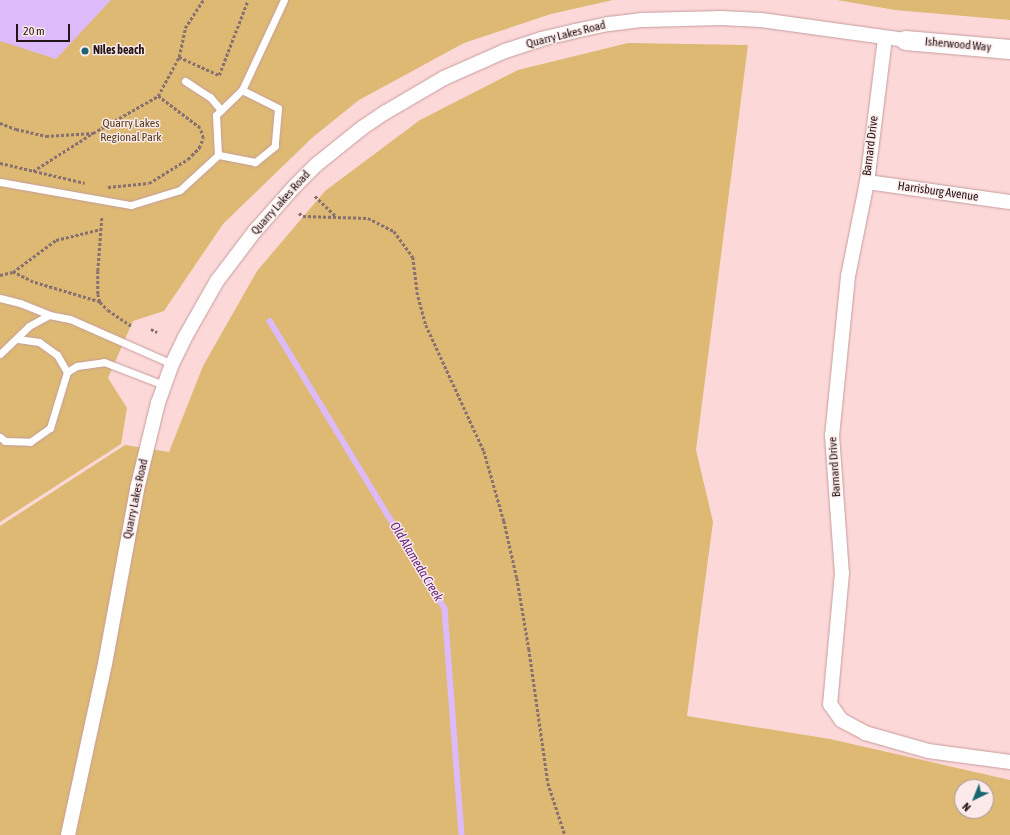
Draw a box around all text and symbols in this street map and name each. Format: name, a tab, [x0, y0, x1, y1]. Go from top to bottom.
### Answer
scale bar	[18, 16, 72, 42]
street label: Quarry Lakes Road	[525, 18, 607, 52]
text: 20 m	[23, 24, 45, 38]
street label: Isherwood Way	[924, 35, 992, 55]
place label: Niles beach	[93, 44, 144, 58]
marker: Niles beach	[80, 46, 90, 56]
street label: Barnard Drive	[860, 115, 882, 177]
park label: Quarry Lakes Regional Park	[100, 117, 162, 145]
street label: Quarry Lakes Road	[248, 168, 314, 238]
street label: Harrisburg Avenue	[897, 179, 979, 205]
street label: Barnard Drive	[826, 436, 844, 498]
street label: Quarry Lakes Road	[120, 458, 152, 540]
water label: Old Alameda Creek	[386, 519, 446, 605]
north arrow	[954, 779, 994, 819]
text: N	[960, 800, 973, 814]

